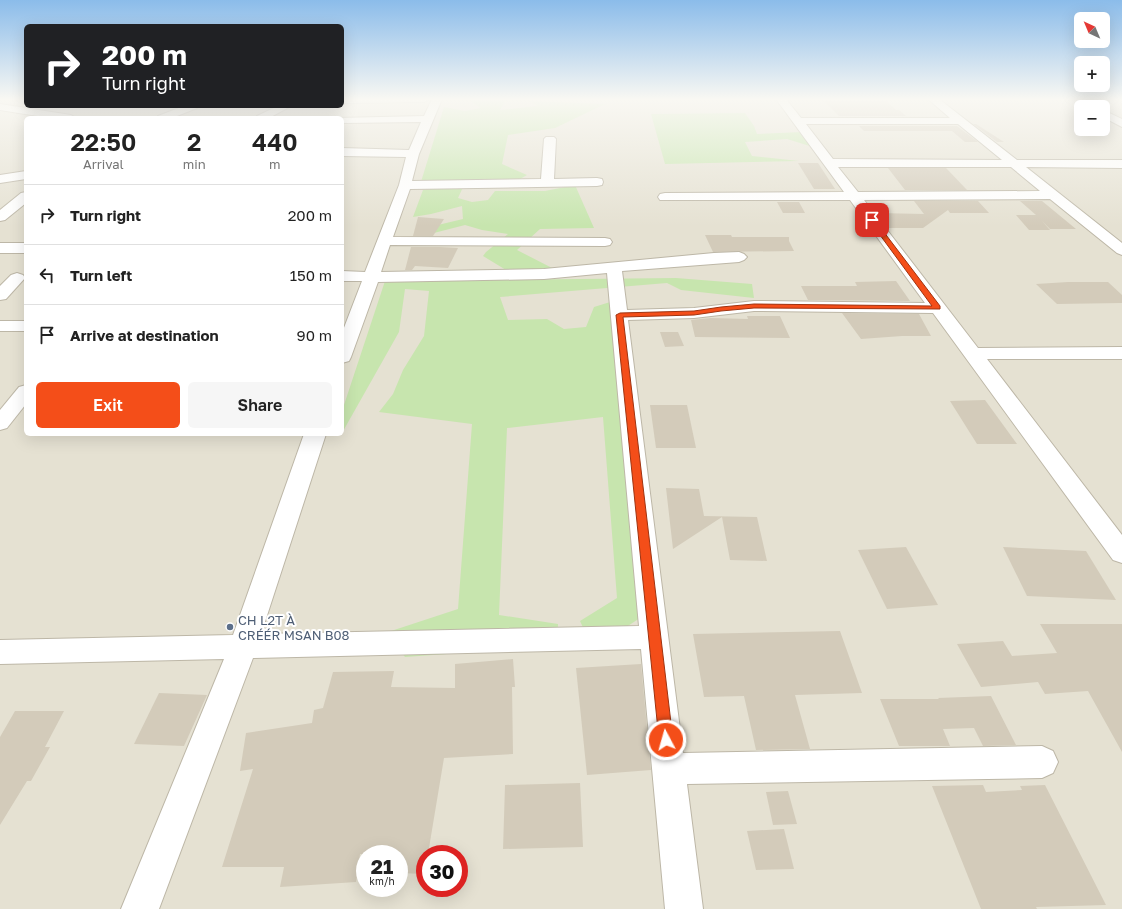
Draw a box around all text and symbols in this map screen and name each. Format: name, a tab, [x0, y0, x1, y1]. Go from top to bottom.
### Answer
north arrow	[1074, 12, 1110, 48]
map controls	[1074, 12, 1110, 136]
text: 200 m	[102, 38, 187, 71]
icon: right	[36, 40, 88, 92]
button: +	[1074, 56, 1110, 92]
text: Turn right	[102, 72, 186, 94]
button: −	[1074, 100, 1110, 136]
text: 22:50	[70, 127, 136, 156]
text: 2	[187, 127, 201, 156]
text: 440	[252, 127, 298, 156]
text: Arrival	[83, 156, 124, 172]
text: min	[183, 156, 206, 172]
text: m	[269, 156, 281, 172]
pin	[855, 203, 889, 237]
icon: right	[36, 204, 58, 226]
text: Turn right	[70, 206, 141, 224]
text: 200 m	[288, 206, 332, 224]
icon: arrive	[861, 209, 883, 231]
icon: left	[36, 264, 58, 286]
text: Turn left	[70, 266, 132, 284]
text: 150 m	[290, 266, 332, 284]
icon: arrive	[36, 324, 58, 346]
text: Arrive at destination	[70, 326, 219, 344]
text: 90 m	[297, 326, 332, 344]
button: Exit	[36, 382, 180, 428]
button: Share	[188, 382, 332, 428]
place label: CH L2T À CRÉÉR MSAN B08	[238, 612, 350, 643]
marker: CH L2T À CRÉÉR MSAN B08	[225, 622, 235, 632]
position arrow	[645, 719, 687, 761]
speed limit sign: 30	[416, 845, 468, 897]
text: 21	[371, 854, 393, 878]
text: km/h	[369, 875, 395, 887]

